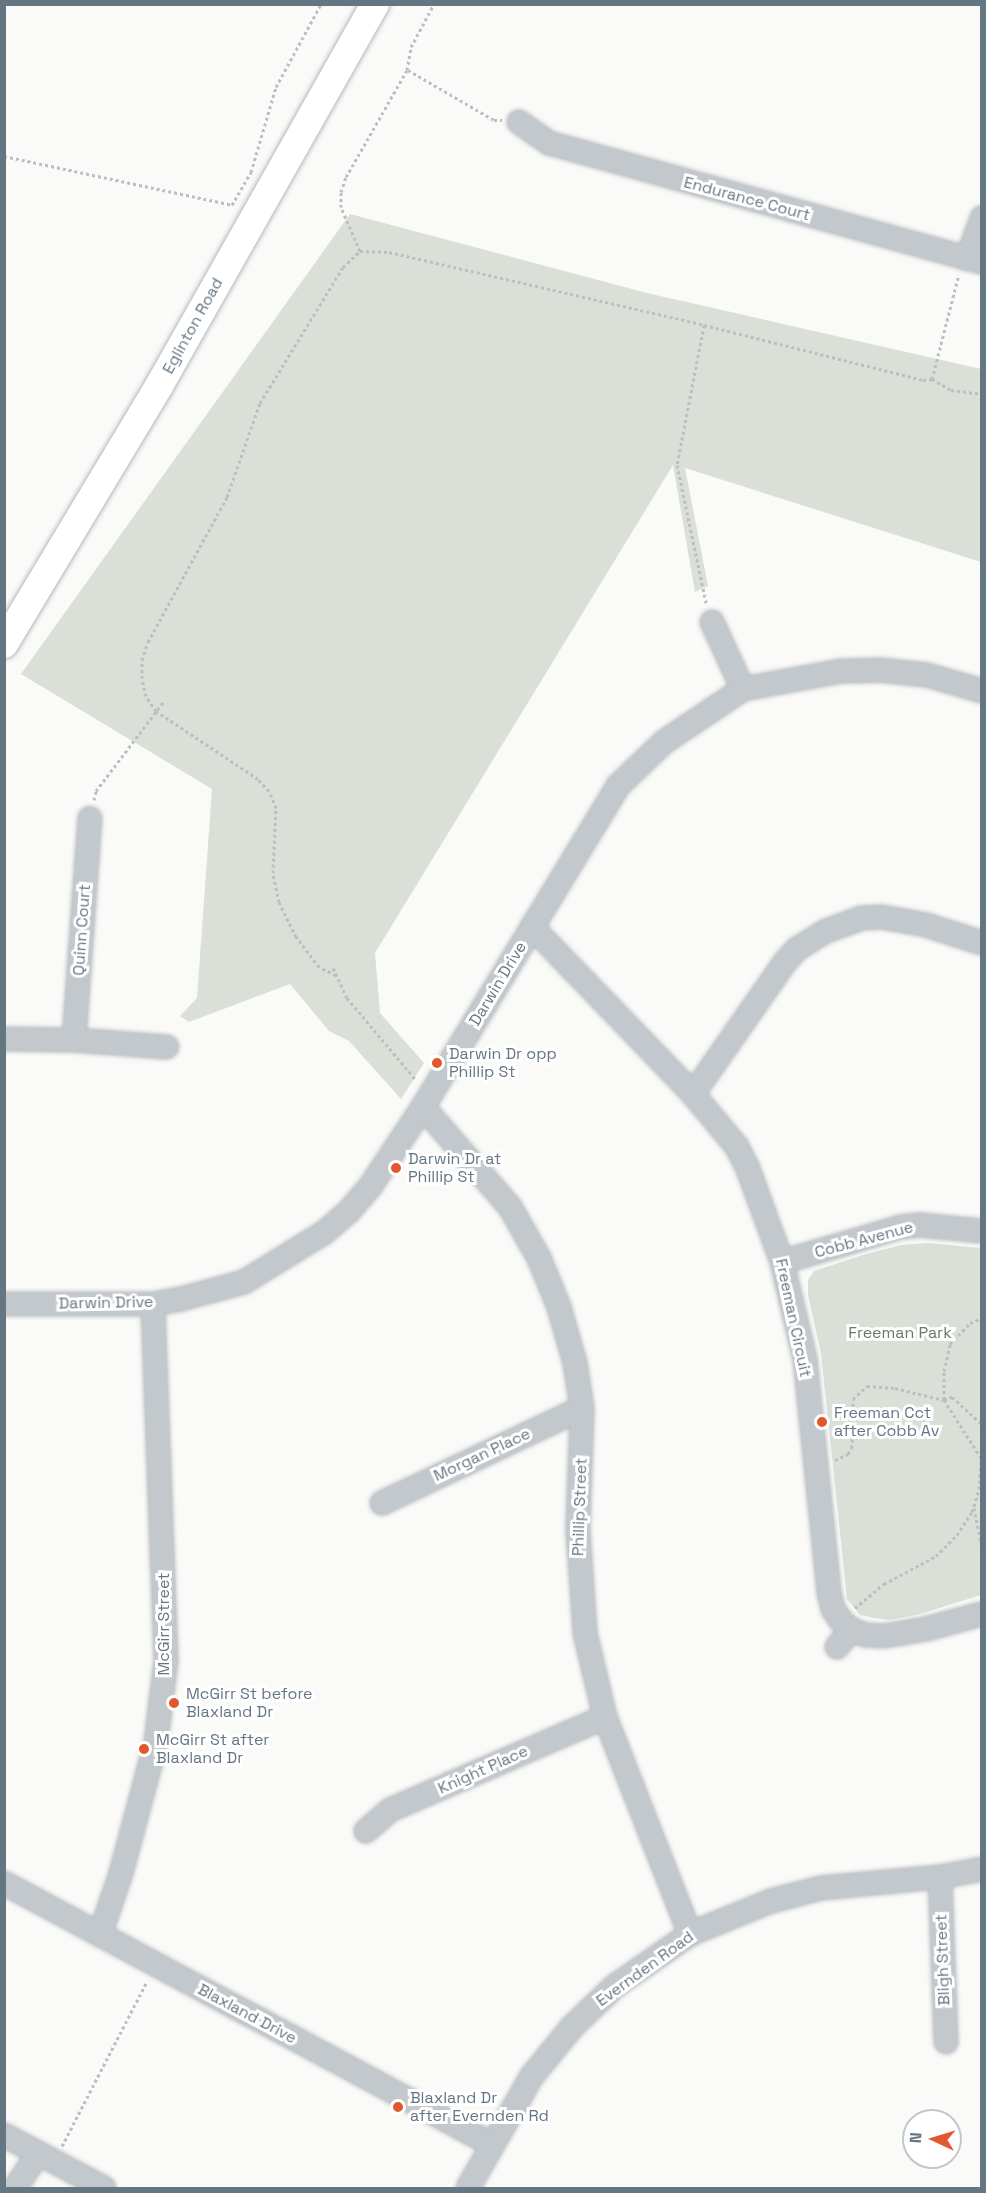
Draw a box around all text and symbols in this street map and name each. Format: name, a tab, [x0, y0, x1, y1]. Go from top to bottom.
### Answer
street label: Endurance Court	[682, 173, 812, 225]
street label: Eglinton Road	[159, 275, 227, 377]
street label: Quinn Court	[69, 884, 95, 976]
street label: Darwin Drive	[465, 938, 531, 1030]
place label: Darwin Dr opp Phillip St	[449, 1044, 557, 1082]
marker: Darwin Dr opp Phillip St	[430, 1056, 444, 1070]
place label: Darwin Dr at Phillip St	[408, 1149, 501, 1187]
marker: Darwin Dr at Phillip St	[389, 1161, 403, 1175]
street label: Cobb Avenue	[813, 1218, 915, 1262]
street label: Freeman Circuit	[771, 1257, 815, 1379]
street label: Darwin Drive	[58, 1293, 154, 1313]
park label: Freeman Park	[848, 1323, 952, 1343]
place label: Freeman Cct after Cobb Av	[834, 1403, 939, 1441]
marker: Freeman Cct after Cobb Av	[815, 1415, 829, 1429]
street label: Morgan Place	[431, 1424, 533, 1486]
street label: Phillip Street	[569, 1457, 591, 1557]
street label: McGirr Street	[154, 1573, 174, 1675]
place label: McGirr St before Blaxland Dr	[186, 1684, 313, 1722]
marker: McGirr St before Blaxland Dr	[167, 1696, 181, 1710]
place label: McGirr St after Blaxland Dr	[156, 1730, 269, 1768]
marker: McGirr St after Blaxland Dr	[137, 1742, 151, 1756]
street label: Knight Place	[435, 1742, 531, 1798]
street label: Bligh Street	[932, 1914, 954, 2006]
street label: Evernden Road	[593, 1927, 697, 2011]
street label: Blaxland Drive	[194, 1980, 300, 2048]
place label: Blaxland Dr after Evernden Rd	[410, 2088, 549, 2126]
marker: Blaxland Dr after Evernden Rd	[391, 2100, 405, 2114]
north arrow	[902, 2109, 962, 2169]
text: N	[905, 2132, 926, 2144]

